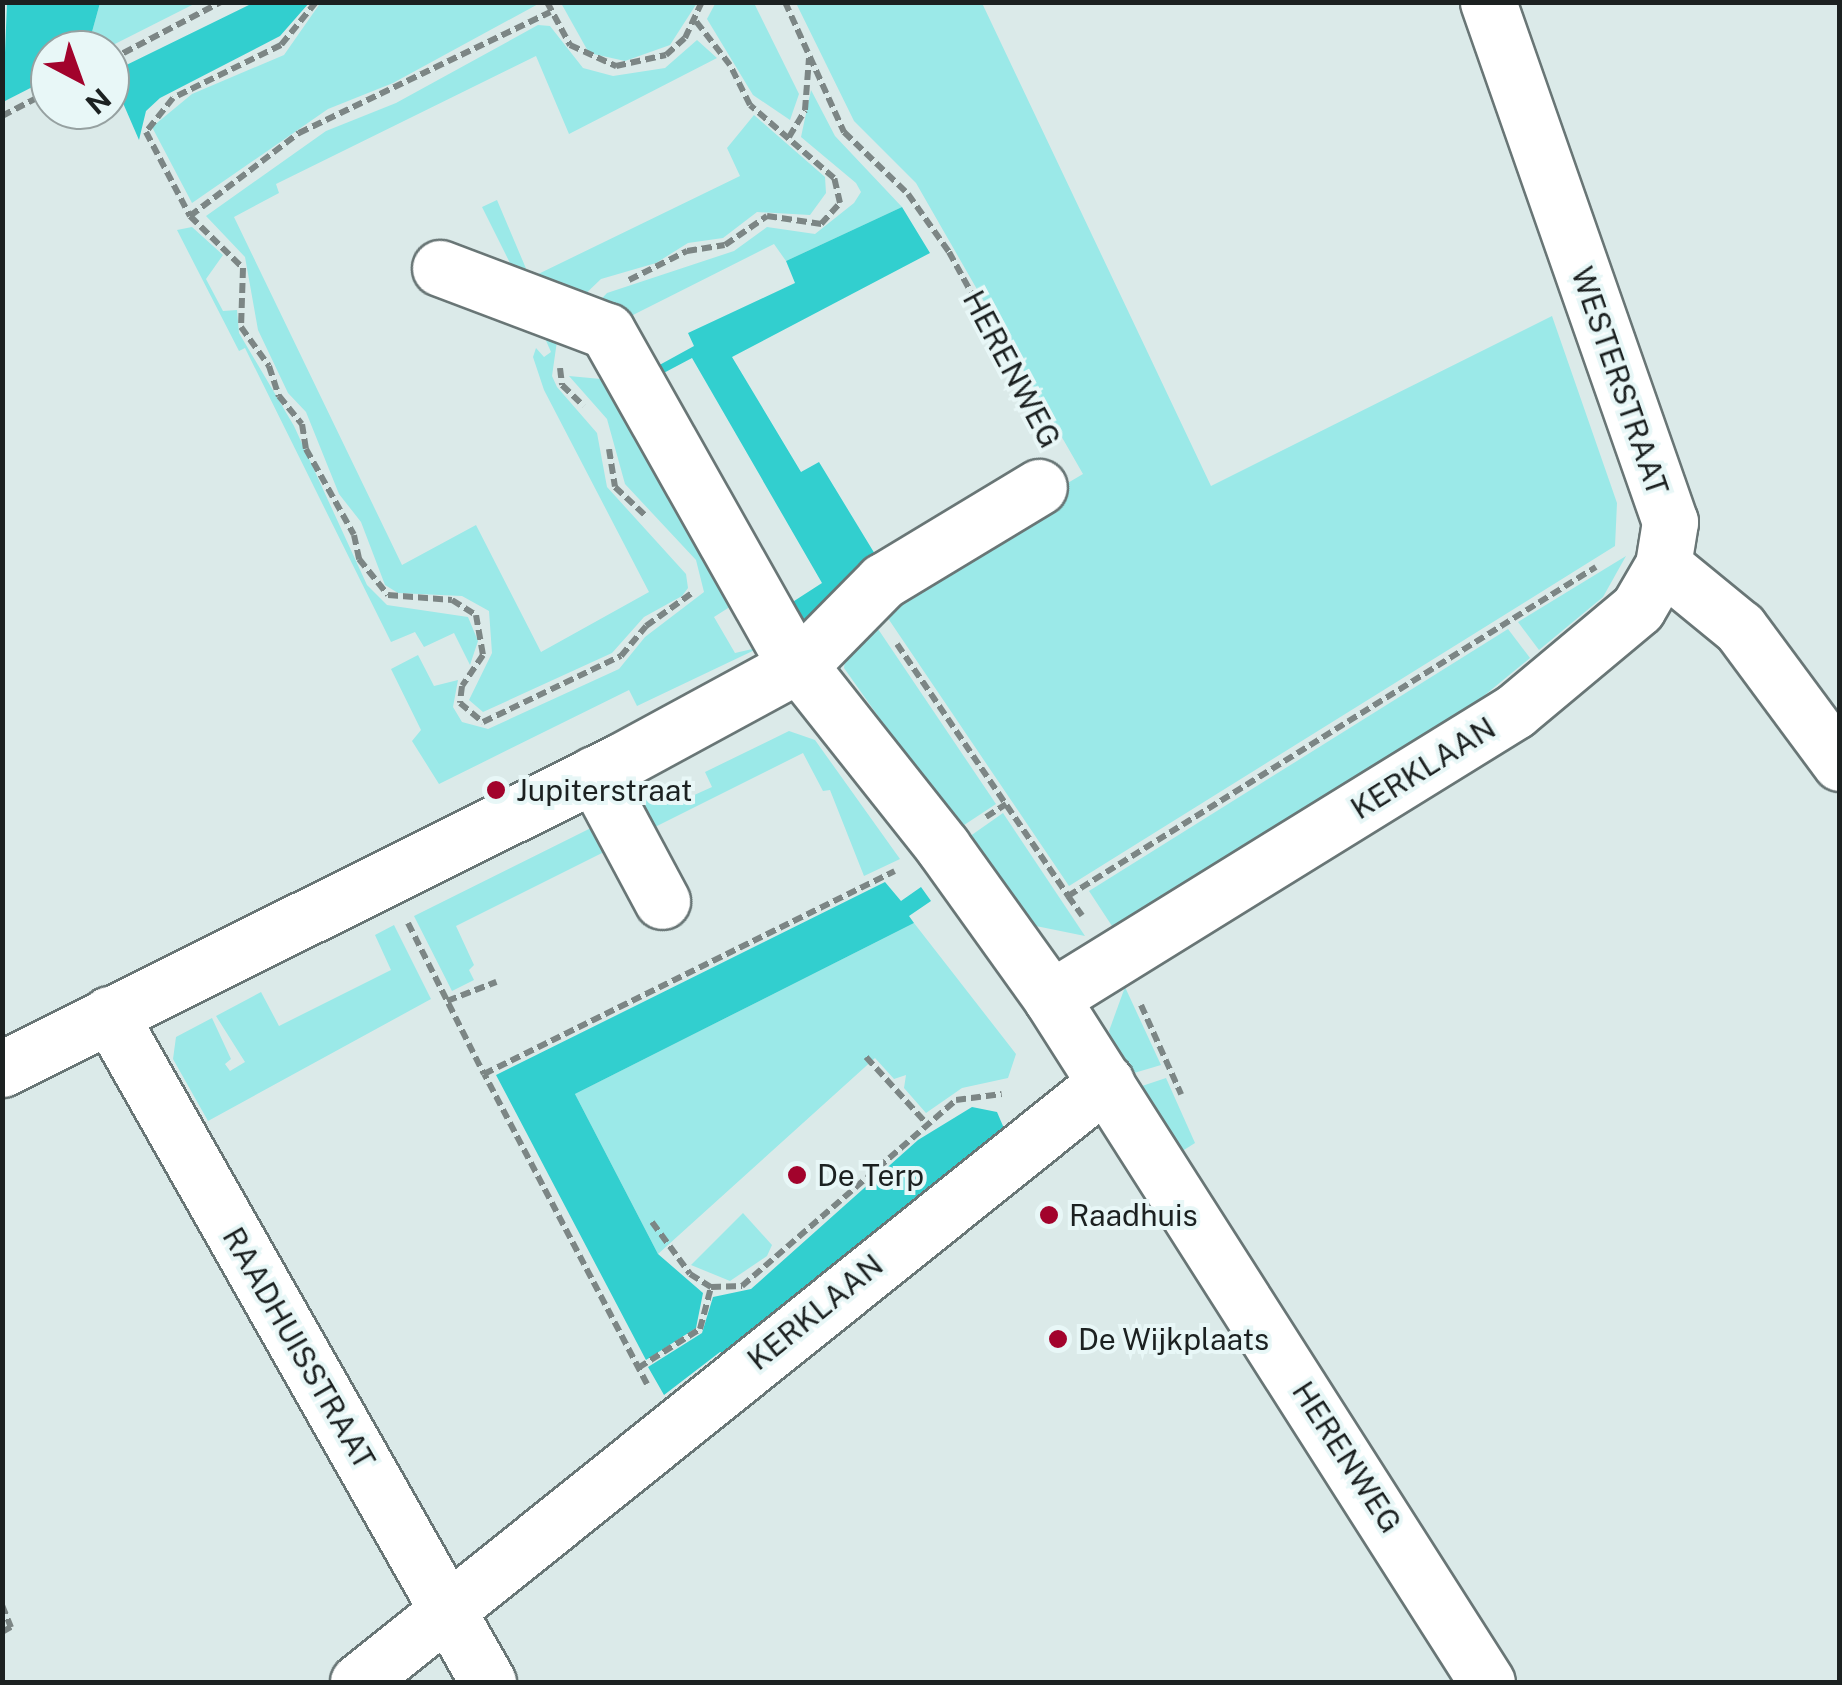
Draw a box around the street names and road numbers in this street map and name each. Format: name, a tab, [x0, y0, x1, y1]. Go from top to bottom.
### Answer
street label: WESTERSTRAAT	[1564, 262, 1676, 500]
street label: HERENWEG	[956, 284, 1068, 454]
street label: KERKLAAN	[1344, 709, 1502, 827]
street label: RAADHUISSTRAAT	[215, 1221, 383, 1475]
street label: KERKLAAN	[740, 1247, 890, 1377]
street label: HERENWEG	[1285, 1375, 1409, 1539]

